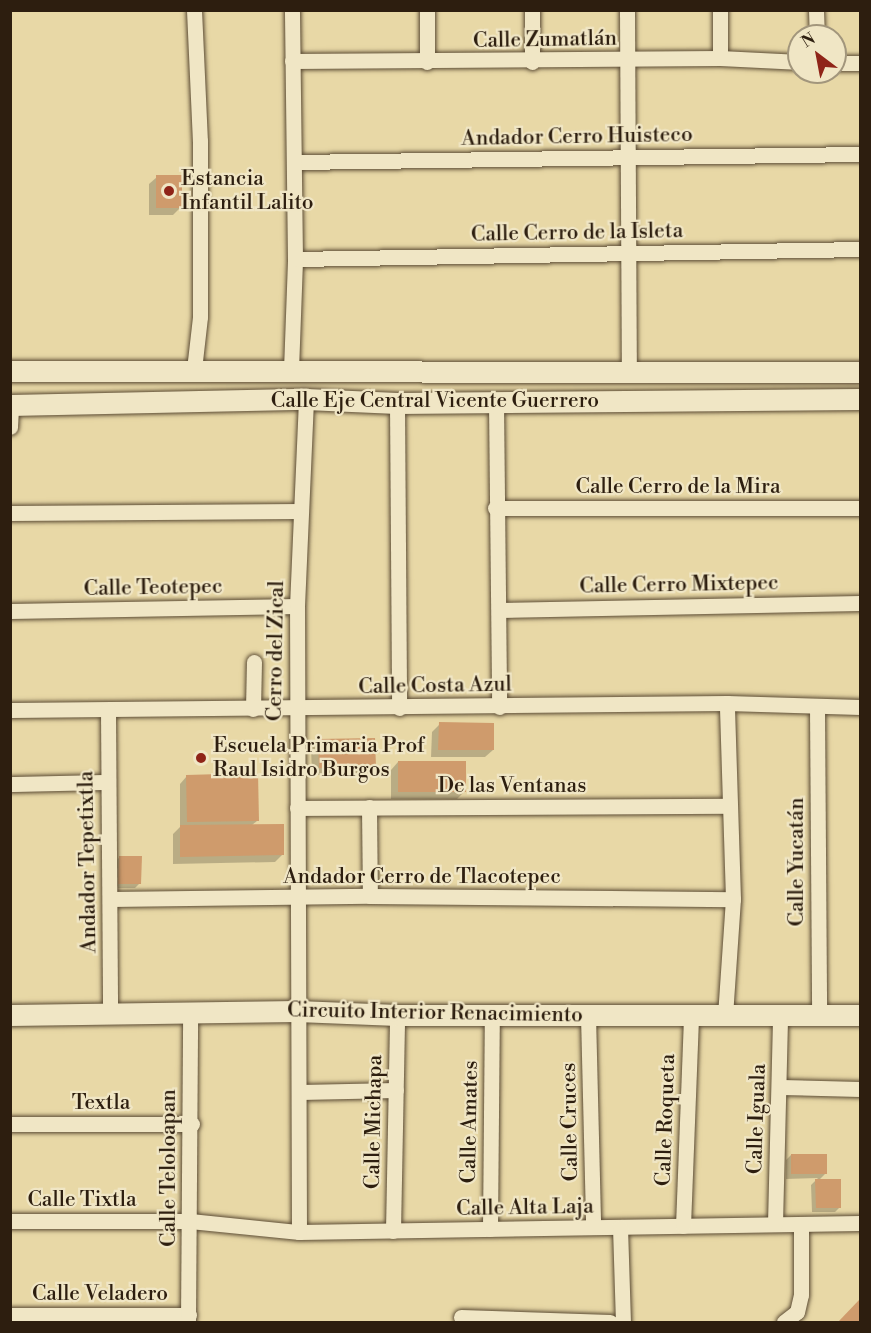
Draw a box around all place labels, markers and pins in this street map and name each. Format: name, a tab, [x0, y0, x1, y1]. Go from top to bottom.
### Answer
place label: Estancia Infantil Lalito	[181, 166, 314, 216]
marker: Estancia Infantil Lalito	[162, 184, 176, 198]
place label: Escuela Primaria Prof Raul Isidro Burgos	[213, 733, 424, 783]
marker: Escuela Primaria Prof Raul Isidro Burgos	[194, 751, 208, 765]

